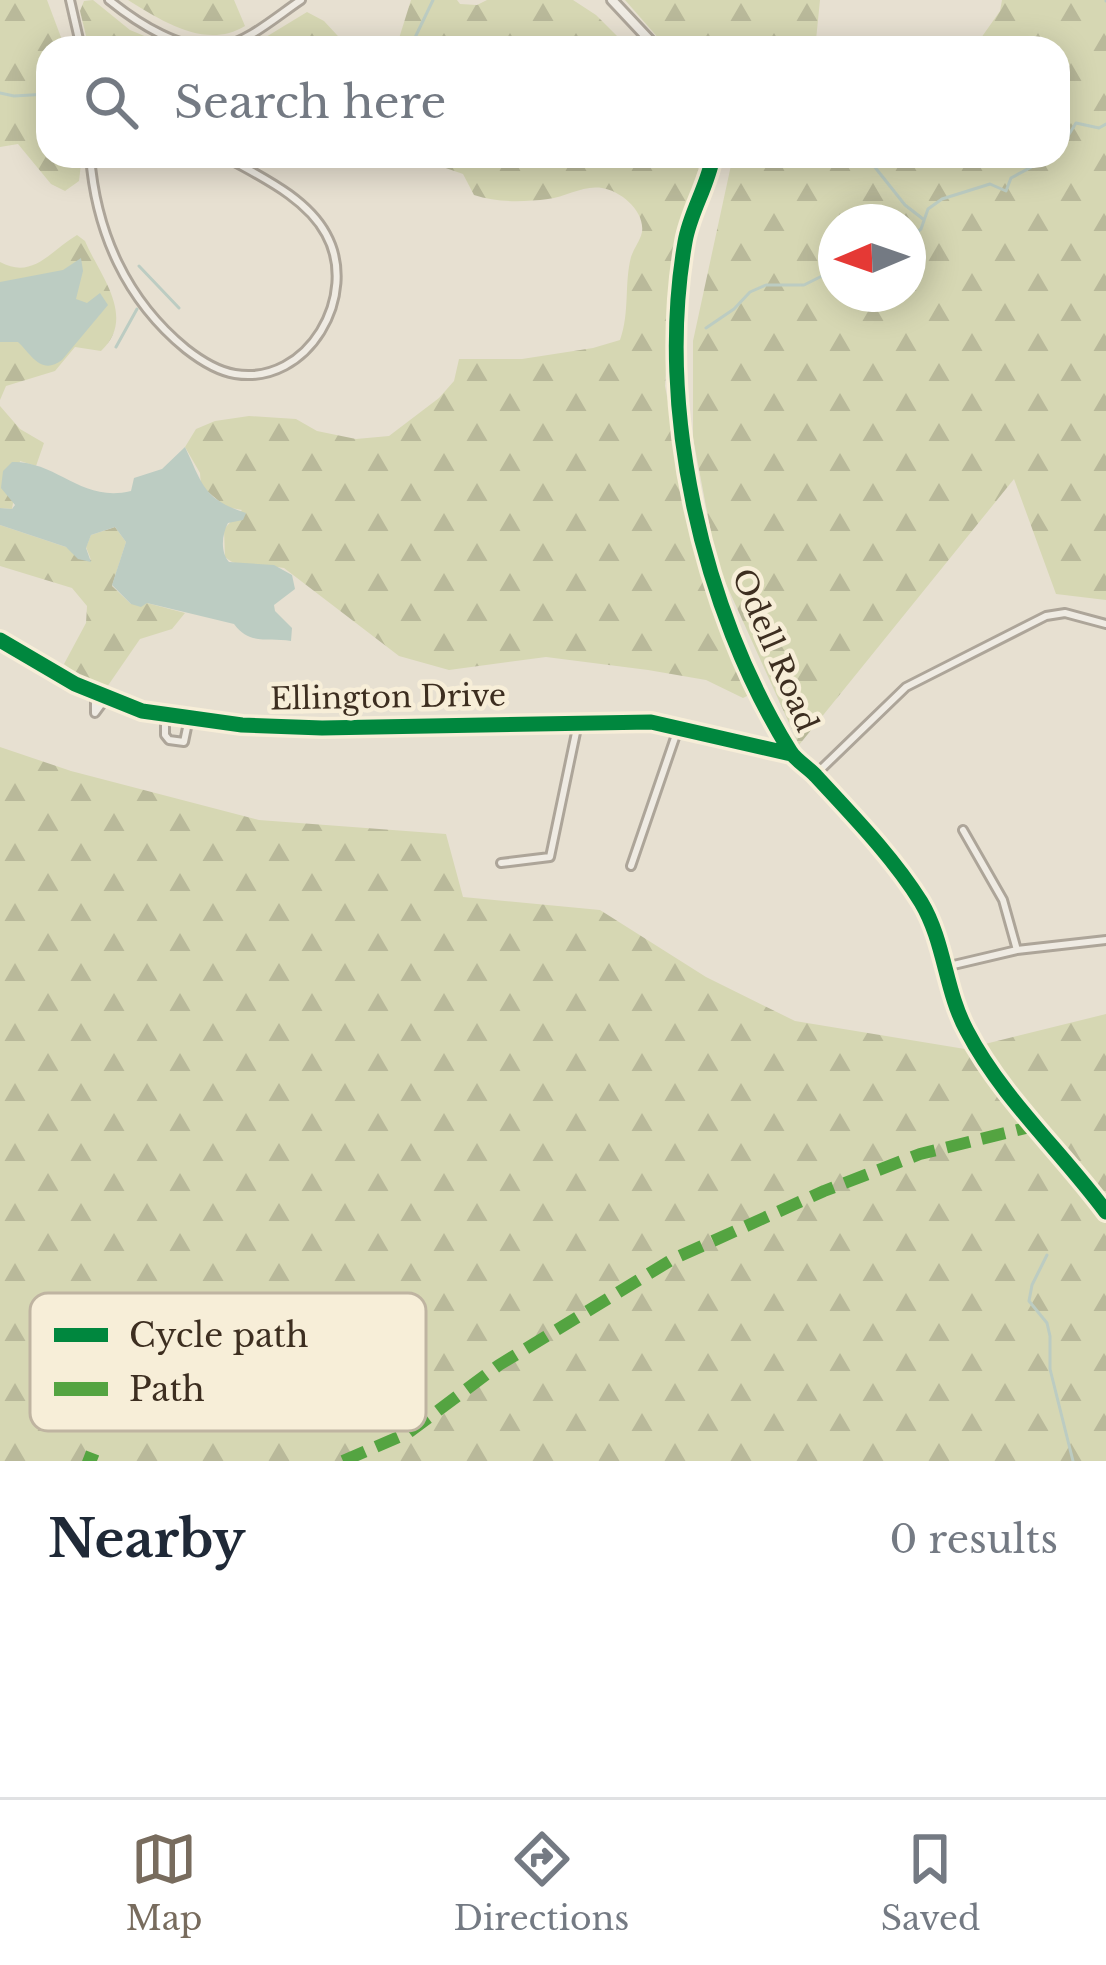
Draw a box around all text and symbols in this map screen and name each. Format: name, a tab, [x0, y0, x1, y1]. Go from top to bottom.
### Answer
search box	[36, 36, 1070, 168]
icon: search	[78, 69, 144, 135]
text: Search here	[174, 74, 446, 130]
north arrow	[818, 204, 926, 312]
street label: Odell Road	[724, 563, 826, 737]
street label: Ellington Drive	[270, 676, 506, 718]
legend	[30, 1293, 426, 1431]
text: Cycle path	[129, 1315, 309, 1356]
text: Path	[129, 1369, 205, 1410]
text: Nearby	[48, 1508, 245, 1571]
text: 0 results	[889, 1515, 1058, 1564]
tab: Map	[126, 1826, 202, 1939]
tab: Directions	[454, 1826, 629, 1939]
tab: Saved	[881, 1826, 980, 1939]

